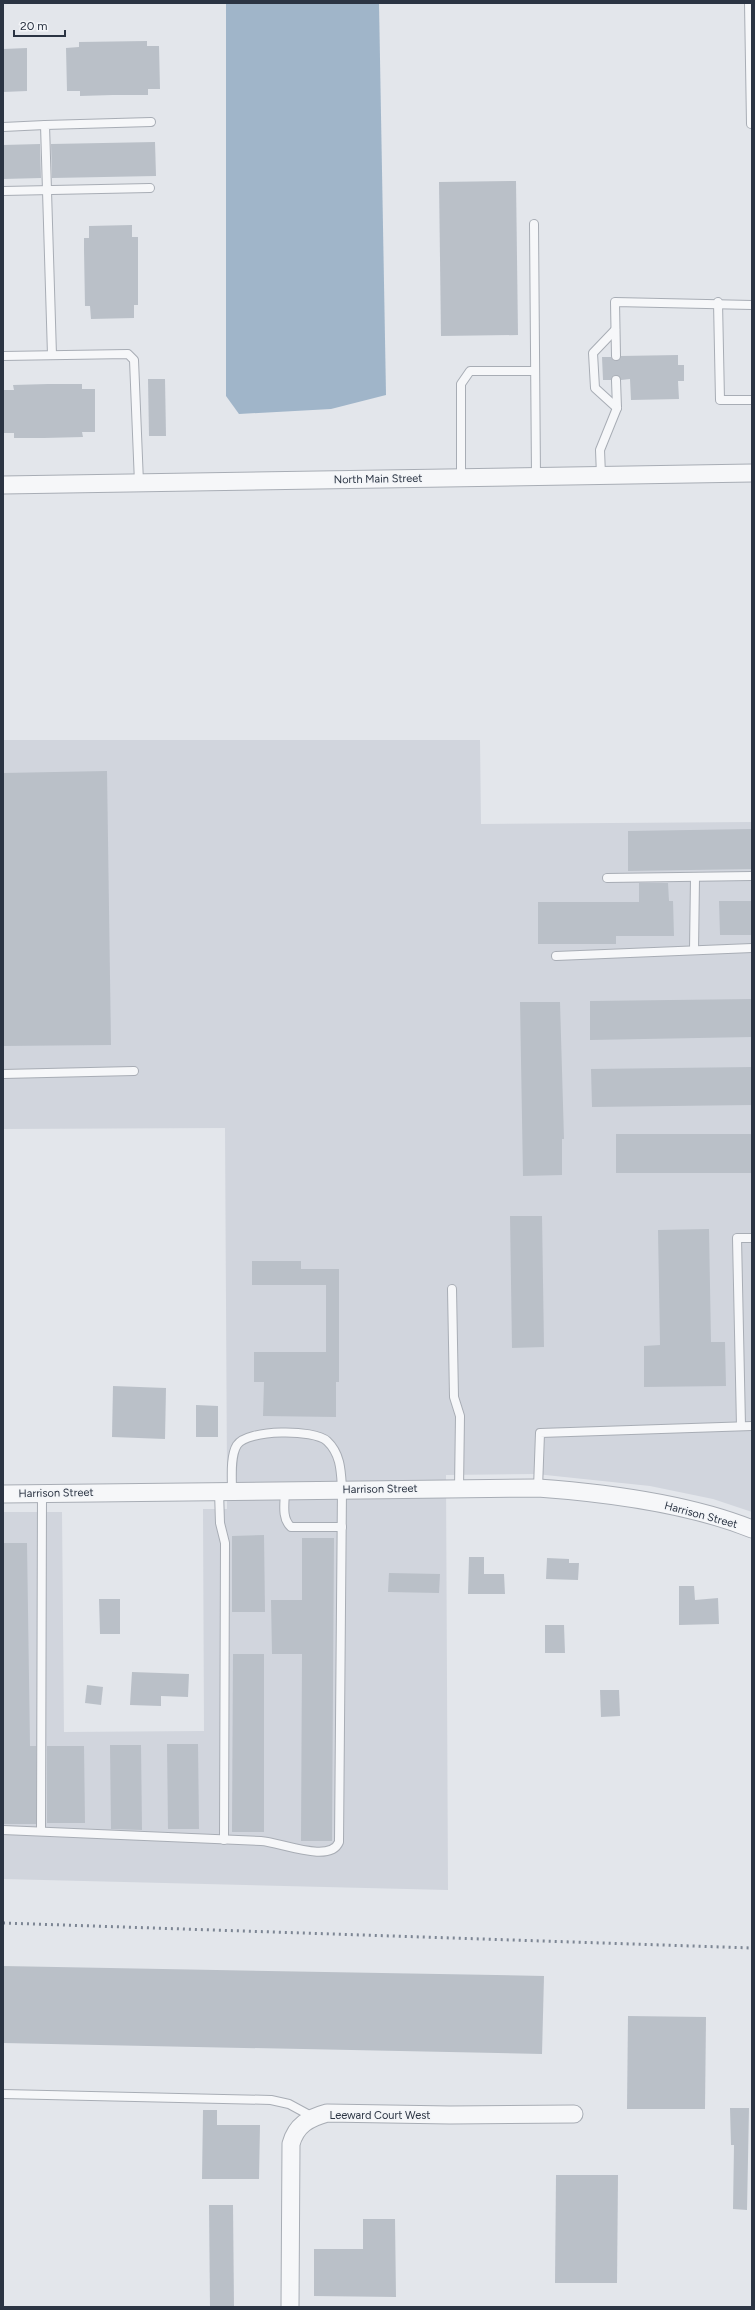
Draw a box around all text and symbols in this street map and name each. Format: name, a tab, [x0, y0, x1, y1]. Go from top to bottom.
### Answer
scale bar	[14, 12, 65, 38]
text: 20 m	[20, 19, 48, 33]
street label: North Main Street	[334, 472, 422, 486]
street label: Harrison Street	[342, 1482, 418, 1496]
street label: Harrison Street	[18, 1486, 94, 1500]
street label: Harrison Street	[663, 1499, 739, 1531]
street label: Leeward Court West	[329, 2109, 431, 2122]

